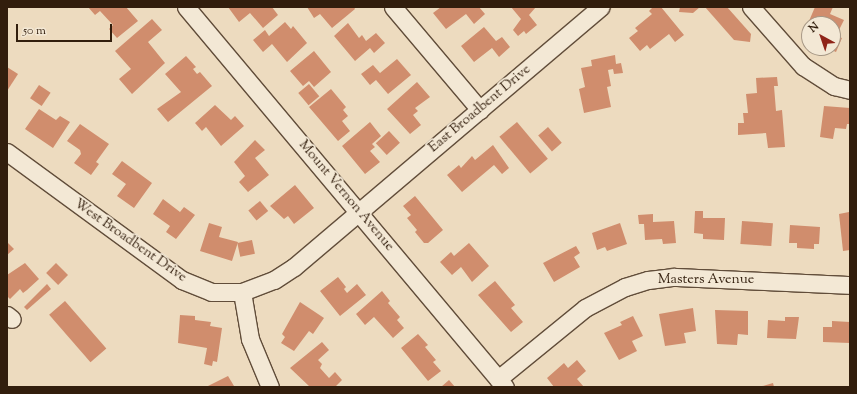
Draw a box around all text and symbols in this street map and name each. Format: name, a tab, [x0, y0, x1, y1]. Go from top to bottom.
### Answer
scale bar	[18, 16, 114, 42]
north arrow	[801, 16, 841, 56]
text: N	[805, 19, 822, 37]
text: 50 m	[23, 22, 46, 40]
street label: East Broadbent Drive	[426, 61, 534, 157]
street label: Mount Vernon Avenue	[295, 137, 397, 255]
street label: West Broadbent Drive	[70, 196, 190, 286]
street label: Masters Avenue	[658, 272, 754, 288]

